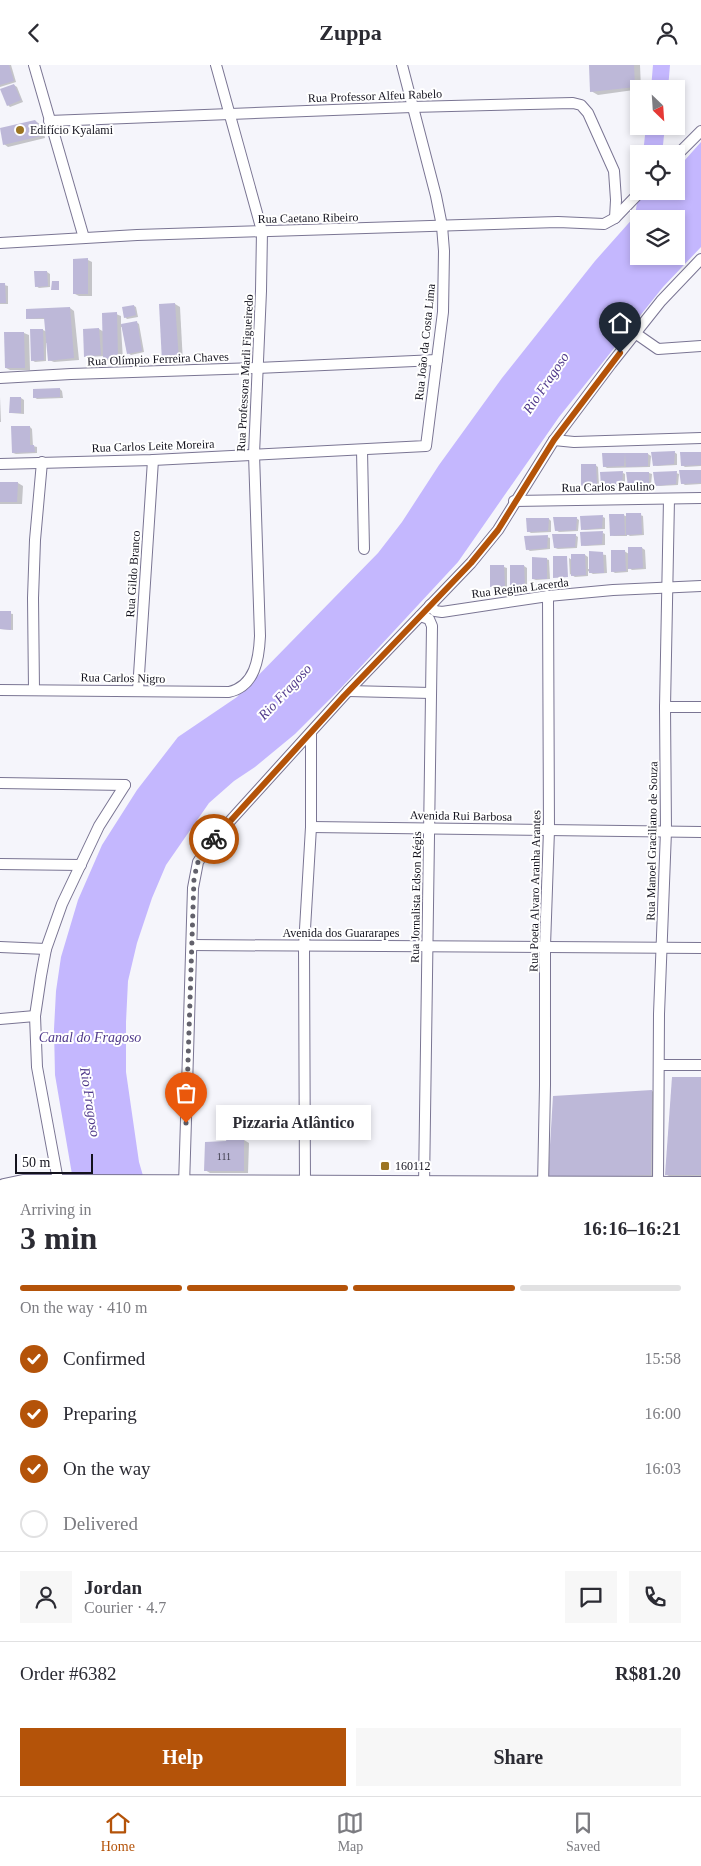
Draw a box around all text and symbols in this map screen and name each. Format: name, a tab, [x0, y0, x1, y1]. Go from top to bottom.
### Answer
icon: back	[20, 19, 48, 47]
icon: person	[653, 19, 681, 47]
text: Zuppa	[319, 20, 382, 45]
north arrow	[630, 80, 685, 135]
map controls	[630, 80, 685, 265]
street label: Rua Professor Alfeu Rabelo	[308, 87, 442, 105]
place label: Edifício Kyalami	[30, 123, 114, 137]
marker: Edifício Kyalami	[14, 124, 26, 136]
button: locate	[630, 145, 685, 200]
street label: Rua Caetano Ribeiro	[258, 210, 358, 226]
button: layers	[630, 210, 685, 265]
street label: Rua João da Costa Lima	[412, 282, 438, 401]
street label: Rua Professora Marli Figueiredo	[234, 294, 256, 452]
pin	[599, 302, 641, 353]
icon: home	[606, 309, 634, 337]
street label: Rua Olímpio Ferreira Chaves	[87, 350, 229, 368]
water label: Rio Fragoso	[520, 350, 572, 417]
street label: Rua Carlos Leite Moreira	[91, 437, 215, 455]
street label: Rua Carlos Paulino	[561, 479, 655, 495]
street label: Rua Gildo Branco	[123, 530, 143, 618]
street label: Rua Regina Lacerda	[471, 575, 570, 601]
water label: Rio Fragoso	[255, 661, 314, 724]
street label: Rua Carlos Nigro	[81, 670, 165, 686]
street label: Rua Manoel Graciliano de Souza	[644, 761, 660, 921]
street label: Avenida Rui Barbosa	[410, 808, 513, 824]
street label: Rua Poeta Alvaro Aranha Arantes	[527, 810, 543, 972]
courier	[189, 814, 239, 864]
icon: bike	[200, 825, 228, 853]
street label: Rua Jornalista Edson Régis	[408, 831, 424, 963]
street label: Avenida dos Guararapes	[282, 926, 400, 940]
water label: Canal do Fragoso	[39, 1030, 141, 1045]
water label: Rio Fragoso	[77, 1065, 103, 1138]
pin	[165, 1072, 207, 1123]
icon: bag	[172, 1079, 200, 1107]
callout: Pizzaria Atlântico	[216, 1105, 371, 1141]
text: Pizzaria Atlântico	[232, 1114, 355, 1131]
scale bar	[15, 1151, 92, 1174]
house number: 111	[217, 1151, 231, 1162]
text: 50 m	[22, 1155, 50, 1170]
place label: 160112	[395, 1159, 431, 1173]
marker: 160112	[379, 1160, 391, 1172]
text: Arriving in	[20, 1201, 92, 1218]
text: 16:16–16:21	[583, 1218, 681, 1239]
text: 3 min	[20, 1220, 97, 1256]
text: On the way · 410 m	[20, 1299, 148, 1316]
icon: check	[20, 1345, 48, 1373]
text: Confirmed	[63, 1348, 145, 1369]
text: 15:58	[645, 1350, 681, 1367]
icon: check	[20, 1400, 48, 1428]
text: Preparing	[63, 1403, 137, 1424]
text: 16:00	[645, 1405, 681, 1422]
icon: check	[20, 1455, 48, 1483]
text: On the way	[63, 1458, 151, 1479]
text: 16:03	[645, 1460, 681, 1477]
text: Delivered	[63, 1513, 138, 1534]
button: person	[20, 1571, 72, 1623]
button: chat	[565, 1571, 617, 1623]
button: phone	[629, 1571, 681, 1623]
text: Jordan	[84, 1577, 142, 1598]
text: Courier · 4.7	[84, 1599, 166, 1616]
text: Order #6382	[20, 1663, 117, 1684]
text: R$81.20	[615, 1663, 681, 1684]
button: Help	[20, 1728, 346, 1786]
button: Share	[356, 1728, 681, 1786]
tab: Home	[101, 1809, 135, 1855]
tab: Map	[336, 1809, 364, 1855]
tab: Saved	[566, 1809, 600, 1855]

